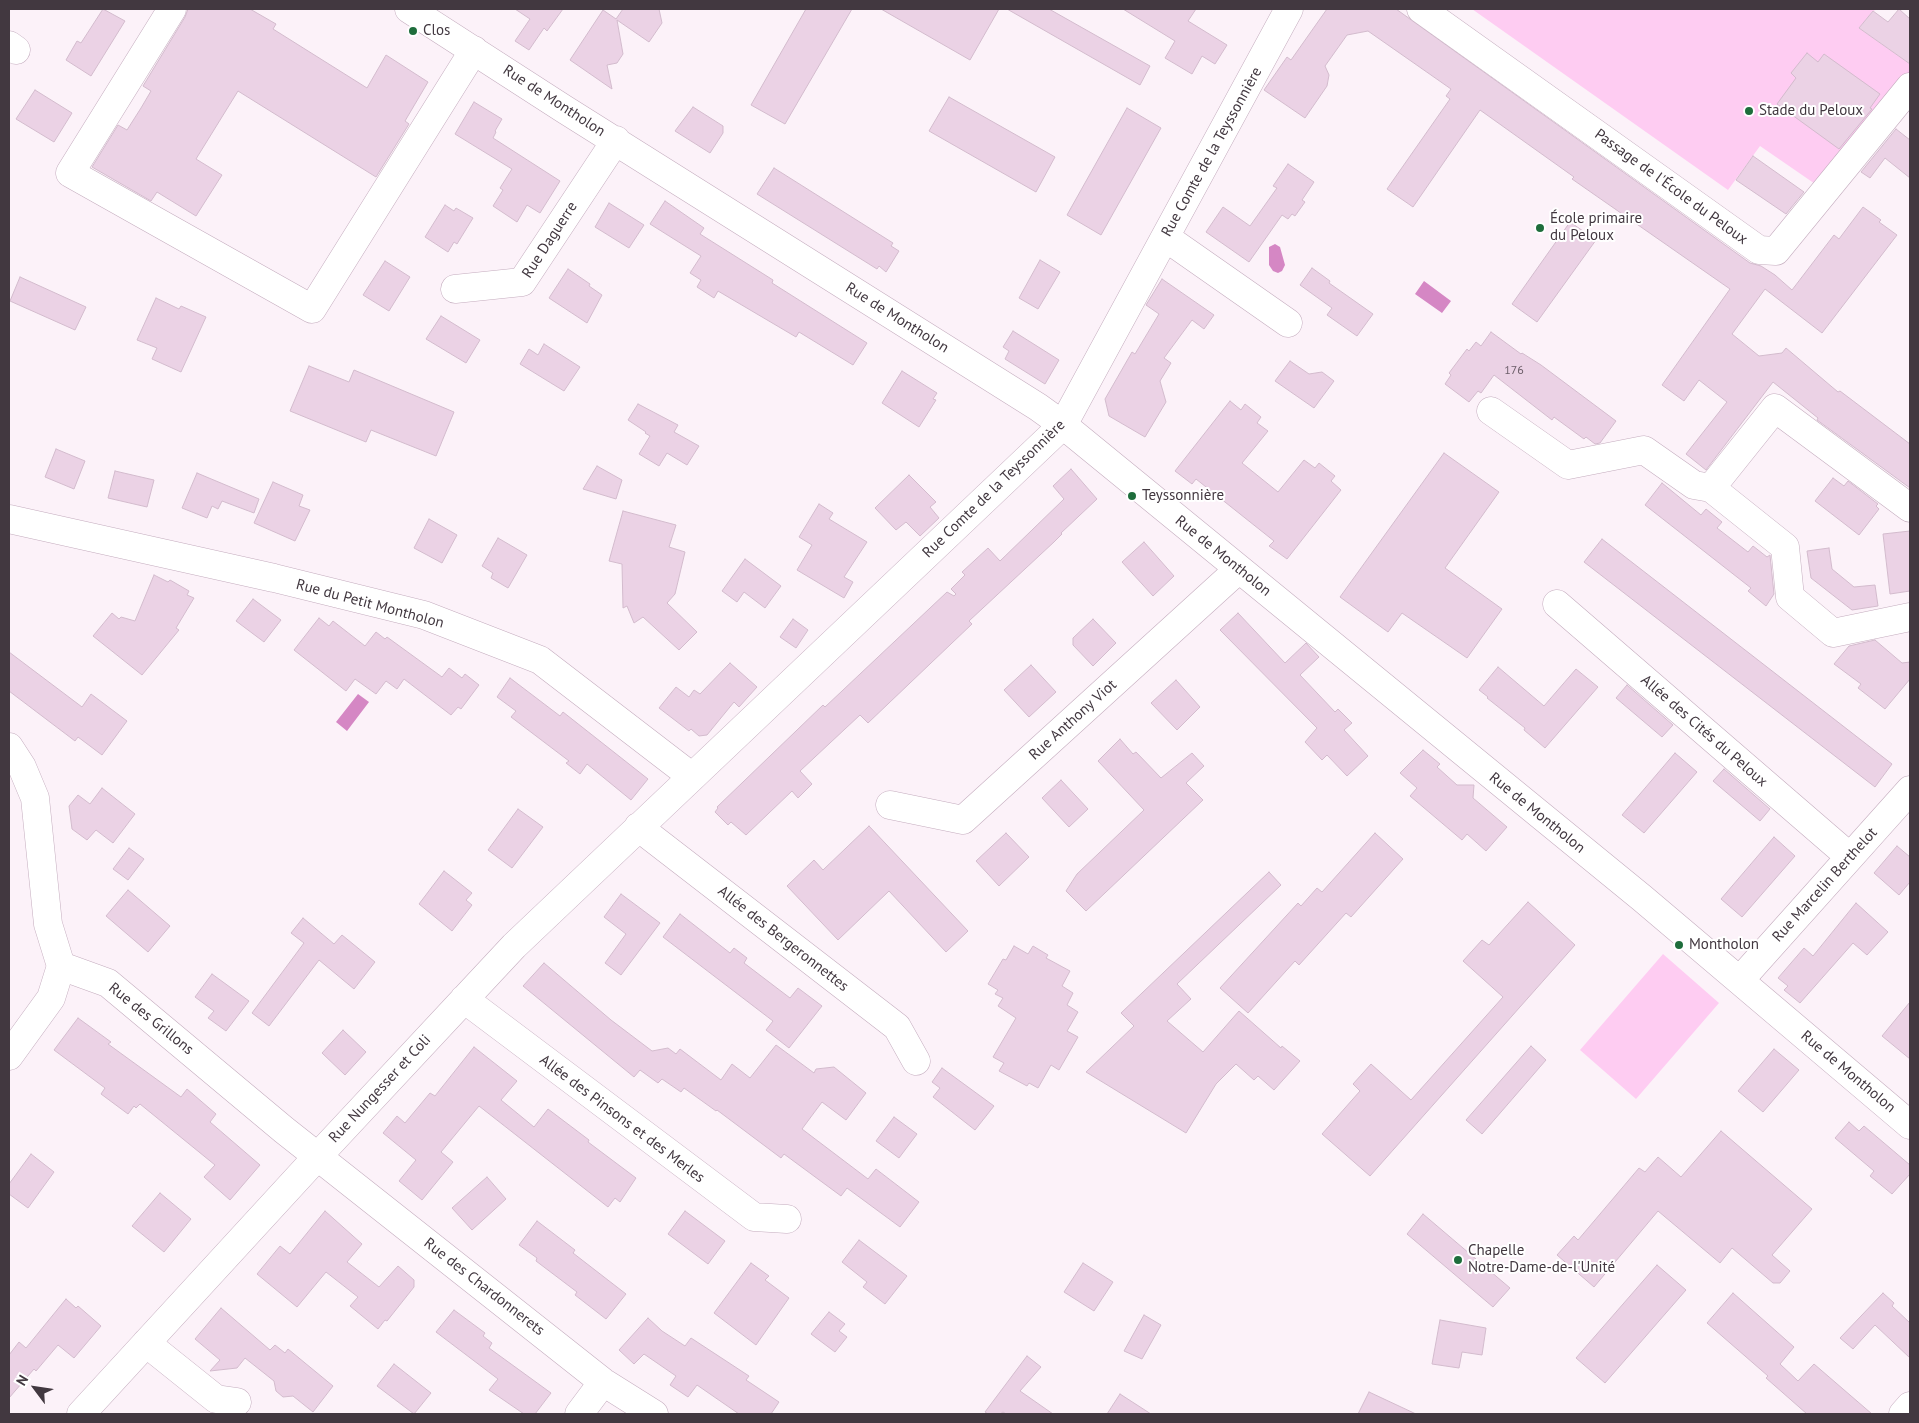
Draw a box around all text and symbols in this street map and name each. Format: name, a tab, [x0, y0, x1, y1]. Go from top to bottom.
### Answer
place label: Clos	[423, 22, 450, 40]
marker: Clos	[407, 25, 419, 37]
street label: Rue de Montholon	[500, 61, 608, 141]
street label: Rue Comte de la Teyssonnière	[1158, 64, 1266, 240]
place label: Stade du Peloux	[1759, 102, 1863, 120]
marker: Stade du Peloux	[1743, 105, 1755, 117]
street label: Passage de l'École du Peloux	[1591, 125, 1751, 249]
street label: Rue Daguerre	[519, 198, 581, 282]
place label: École primaire du Peloux	[1550, 210, 1642, 245]
marker: École primaire du Peloux	[1534, 222, 1546, 234]
street label: Rue de Montholon	[842, 279, 952, 357]
house number: 176	[1504, 364, 1524, 378]
street label: Rue Comte de la Teyssonnière	[919, 416, 1069, 562]
place label: Teyssonnière	[1142, 487, 1224, 505]
marker: Teyssonnière	[1126, 490, 1138, 502]
street label: Rue de Montholon	[1171, 512, 1275, 600]
street label: Rue du Petit Montholon	[294, 576, 446, 632]
street label: Allée des Cités du Peloux	[1637, 671, 1771, 791]
street label: Rue Anthony Viot	[1025, 676, 1121, 764]
street label: Rue de Montholon	[1485, 769, 1589, 857]
street label: Rue Marcelin Berthelot	[1769, 824, 1881, 946]
street label: Allée des Bergeronnettes	[714, 882, 852, 996]
place label: Montholon	[1689, 936, 1759, 954]
marker: Montholon	[1673, 939, 1685, 951]
street label: Rue des Grillons	[105, 979, 197, 1059]
street label: Rue de Montholon	[1797, 1027, 1899, 1117]
street label: Rue Nungesser et Coli	[325, 1031, 435, 1147]
street label: Allée des Pinsons et des Merles	[536, 1051, 708, 1187]
street label: Rue des Chardonnerets	[420, 1234, 548, 1340]
place label: Chapelle Notre-Dame-de-l'Unité	[1468, 1242, 1615, 1277]
marker: Chapelle Notre-Dame-de-l'Unité	[1452, 1254, 1464, 1266]
north arrow	[10, 1363, 60, 1413]
text: N	[12, 1372, 32, 1389]

